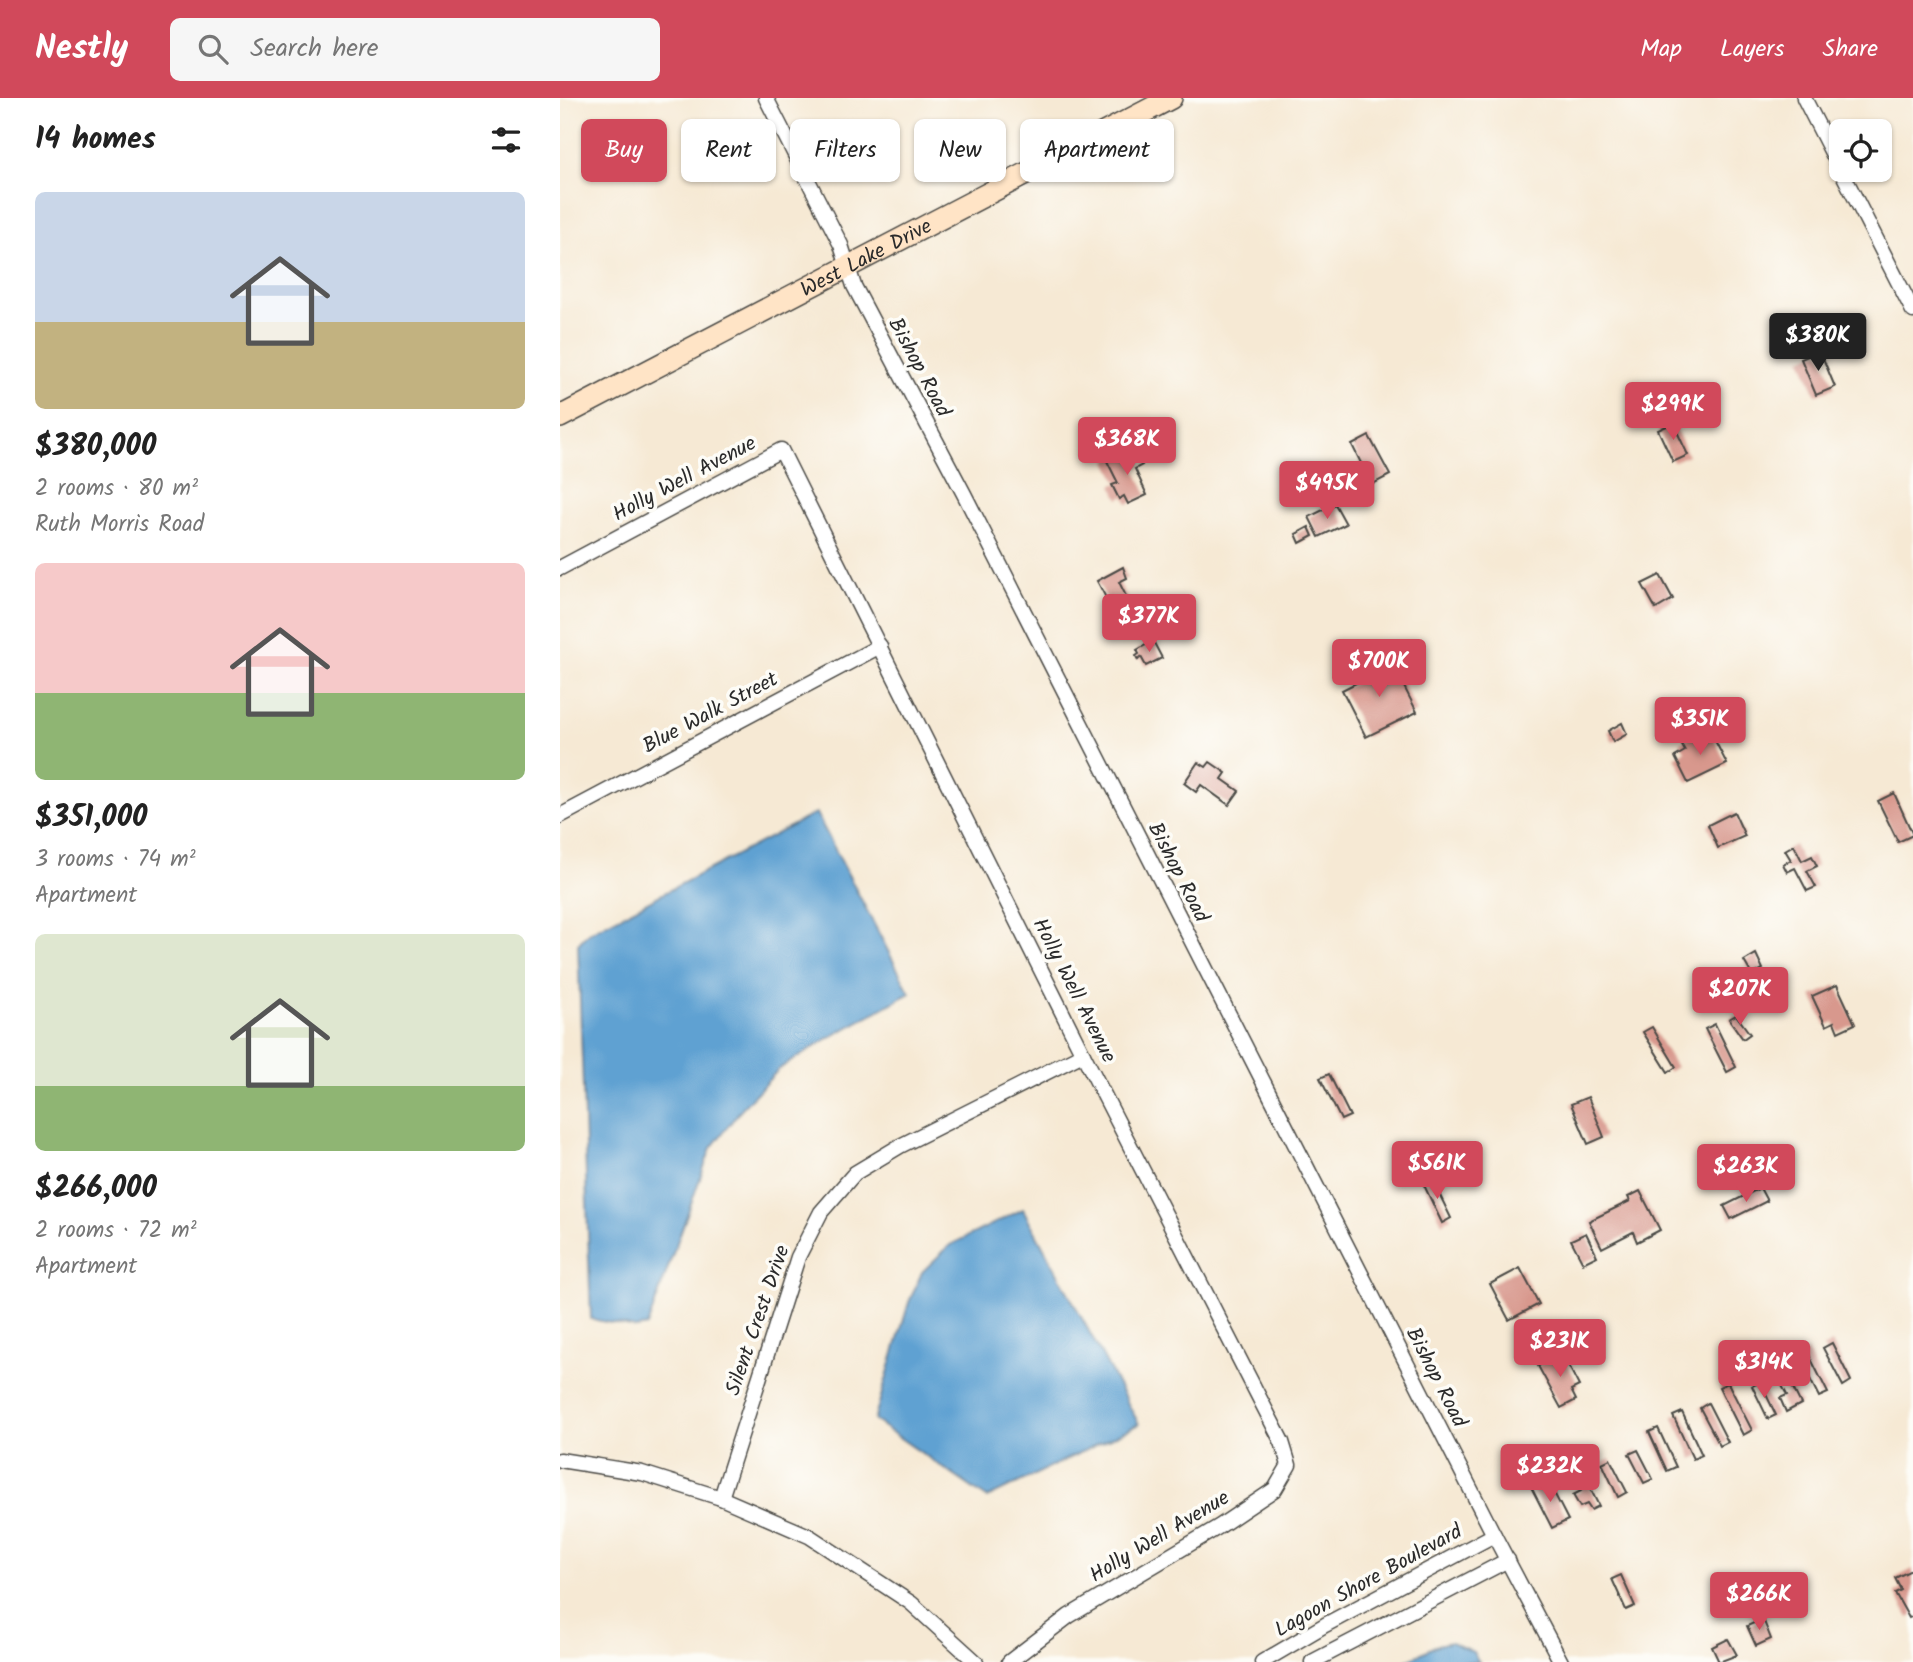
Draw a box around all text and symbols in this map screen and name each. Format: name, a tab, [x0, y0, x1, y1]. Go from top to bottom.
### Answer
search box	[170, 18, 660, 81]
text: Nestly	[35, 23, 128, 76]
text: Search here	[250, 28, 378, 70]
icon: search	[194, 30, 232, 68]
text: Map	[1640, 30, 1682, 69]
text: Layers	[1720, 30, 1784, 69]
text: Share	[1822, 30, 1878, 69]
text: 14 homes	[35, 116, 156, 164]
chip: Buy	[581, 119, 667, 182]
chip: Rent	[681, 119, 776, 182]
chip: Filters	[790, 119, 900, 182]
chip: New	[914, 119, 1006, 182]
chip: Apartment	[1020, 119, 1174, 182]
map controls	[1829, 119, 1892, 182]
button: locate	[1829, 119, 1892, 182]
icon: filters	[487, 121, 525, 159]
street label: West Lake Drive	[795, 210, 939, 307]
icon: home	[217, 238, 343, 364]
street label: Bishop Road	[879, 312, 959, 424]
pin: $380K	[1769, 314, 1867, 373]
text: $380K	[1785, 318, 1851, 354]
pin: $299K	[1624, 382, 1722, 442]
text: $299K	[1641, 387, 1705, 423]
pin: $368K	[1078, 418, 1176, 477]
text: $368K	[1094, 422, 1160, 458]
text: $380,000	[35, 423, 156, 471]
street label: Holly Well Avenue	[607, 427, 763, 531]
pin: $495K	[1278, 462, 1376, 521]
text: $495K	[1295, 466, 1359, 502]
text: 2 rooms · 80 m²	[35, 471, 198, 507]
text: Ruth Morris Road	[35, 507, 204, 543]
pin: $377K	[1100, 594, 1198, 654]
text: $377K	[1118, 599, 1180, 635]
icon: home	[217, 609, 343, 735]
pin: $700K	[1330, 640, 1428, 699]
text: $700K	[1348, 644, 1410, 680]
street label: Blue Walk Street	[637, 663, 785, 763]
pin: $351K	[1651, 698, 1749, 757]
text: $351K	[1671, 702, 1729, 738]
text: $351,000	[35, 794, 147, 842]
street label: Bishop Road	[1138, 817, 1217, 929]
text: 3 rooms · 74 m²	[35, 842, 196, 878]
text: Apartment	[35, 878, 137, 914]
street label: Holly Well Avenue	[1023, 913, 1125, 1069]
pin: $207K	[1691, 968, 1789, 1027]
text: $207K	[1708, 972, 1772, 1008]
icon: home	[217, 980, 343, 1106]
pin: $561K	[1388, 1142, 1486, 1201]
pin: $263K	[1697, 1144, 1795, 1204]
text: $561K	[1408, 1146, 1466, 1182]
text: $263K	[1713, 1149, 1779, 1185]
text: $266,000	[35, 1165, 157, 1213]
text: 2 rooms · 72 m²	[35, 1213, 197, 1249]
street label: Silent Crest Drive	[717, 1240, 800, 1400]
text: Apartment	[35, 1249, 137, 1285]
pin: $231K	[1511, 1320, 1609, 1379]
street label: Bishop Road	[1396, 1322, 1475, 1434]
text: $231K	[1530, 1324, 1590, 1360]
pin: $314K	[1715, 1340, 1813, 1400]
text: $314K	[1734, 1345, 1794, 1381]
pin: $232K	[1501, 1444, 1599, 1504]
text: $232K	[1517, 1449, 1583, 1485]
street label: Holly Well Avenue	[1083, 1482, 1237, 1592]
street label: Lagoon Shore Boulevard	[1269, 1516, 1469, 1647]
pin: $266K	[1710, 1572, 1808, 1632]
text: $266K	[1726, 1577, 1792, 1613]

